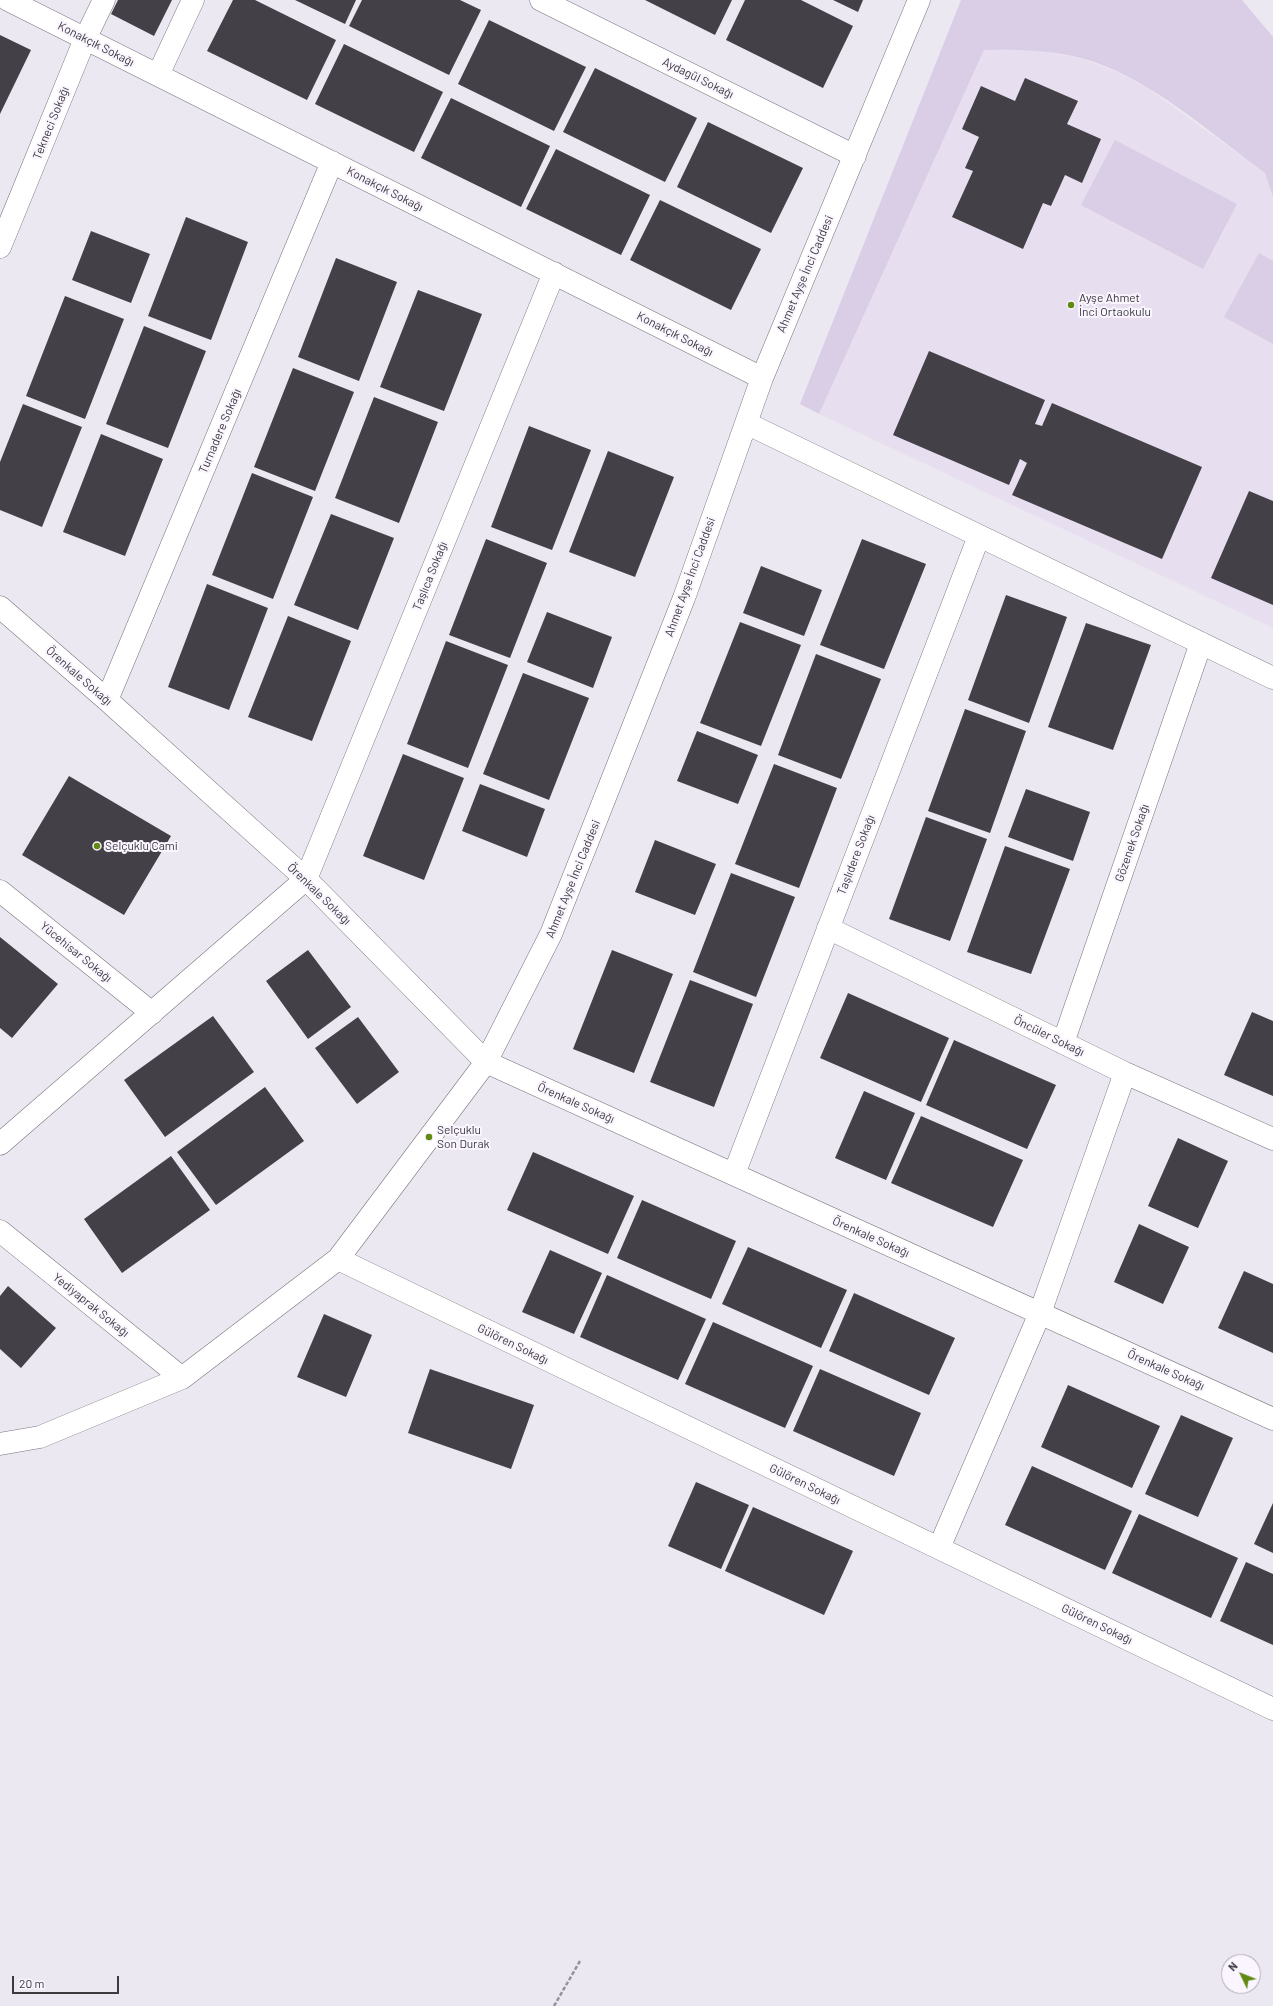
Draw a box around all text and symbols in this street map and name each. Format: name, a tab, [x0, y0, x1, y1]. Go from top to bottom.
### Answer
street label: Konakçık Sokağı	[55, 19, 137, 69]
street label: Aydagül Sokağı	[660, 55, 736, 101]
street label: Tekneci Sokağı	[30, 84, 72, 162]
street label: Konakçık Sokağı	[344, 164, 426, 214]
street label: Ahmet Ayşe İnci Caddesi	[774, 213, 836, 335]
place label: Ayşe Ahmet İnci Ortaokulu	[1079, 291, 1151, 319]
marker: Ayşe Ahmet İnci Ortaokulu	[1066, 300, 1076, 310]
street label: Konakçık Sokağı	[634, 309, 716, 359]
street label: Turnadere Sokağı	[196, 387, 244, 475]
street label: Ahmet Ayşe İnci Caddesi	[662, 515, 718, 639]
street label: Taşlıca Sokağı	[410, 539, 450, 613]
street label: Örenkale Sokağı	[43, 643, 115, 709]
street label: Gözenek Sokağı	[1112, 802, 1152, 884]
street label: Taşlıdere Sokağı	[834, 813, 878, 897]
street label: Ahmet Ayşe İnci Caddesi	[543, 818, 603, 940]
place label: Selçuklu Cami	[105, 839, 178, 853]
marker: Selçuklu Cami	[92, 841, 102, 851]
street label: Örenkale Sokağı	[284, 860, 354, 928]
street label: Yücehisar Sokağı	[37, 919, 115, 985]
street label: Öncüler Sokağı	[1011, 1013, 1087, 1059]
street label: Örenkale Sokağı	[535, 1080, 617, 1126]
place label: Selçuklu Son Durak	[437, 1123, 490, 1151]
marker: Selçuklu Son Durak	[424, 1132, 434, 1142]
street label: Örenkale Sokağı	[830, 1214, 912, 1260]
street label: Yediyaprak Sokağı	[50, 1270, 132, 1340]
street label: Gülören Sokağı	[475, 1321, 551, 1367]
street label: Örenkale Sokağı	[1125, 1347, 1207, 1393]
street label: Gülören Sokağı	[767, 1461, 843, 1507]
street label: Gülören Sokağı	[1059, 1601, 1135, 1647]
north arrow	[1221, 1954, 1261, 1994]
text: N	[1225, 1959, 1240, 1973]
scale bar	[14, 1968, 121, 1994]
text: 20 m	[19, 1976, 45, 1990]

